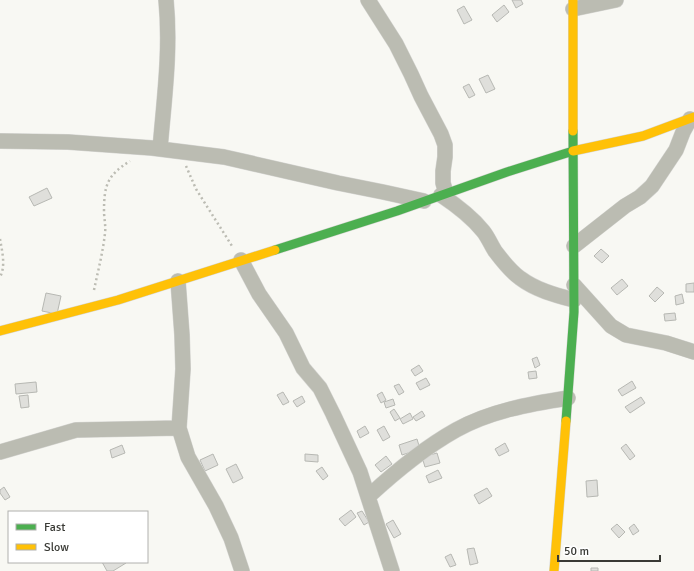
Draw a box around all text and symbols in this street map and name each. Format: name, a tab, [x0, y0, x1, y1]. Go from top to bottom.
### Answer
legend	[8, 511, 148, 563]
text: Fast	[44, 520, 65, 535]
scale bar	[558, 537, 660, 563]
text: Slow	[44, 540, 69, 555]
text: 50 m	[564, 544, 589, 559]

